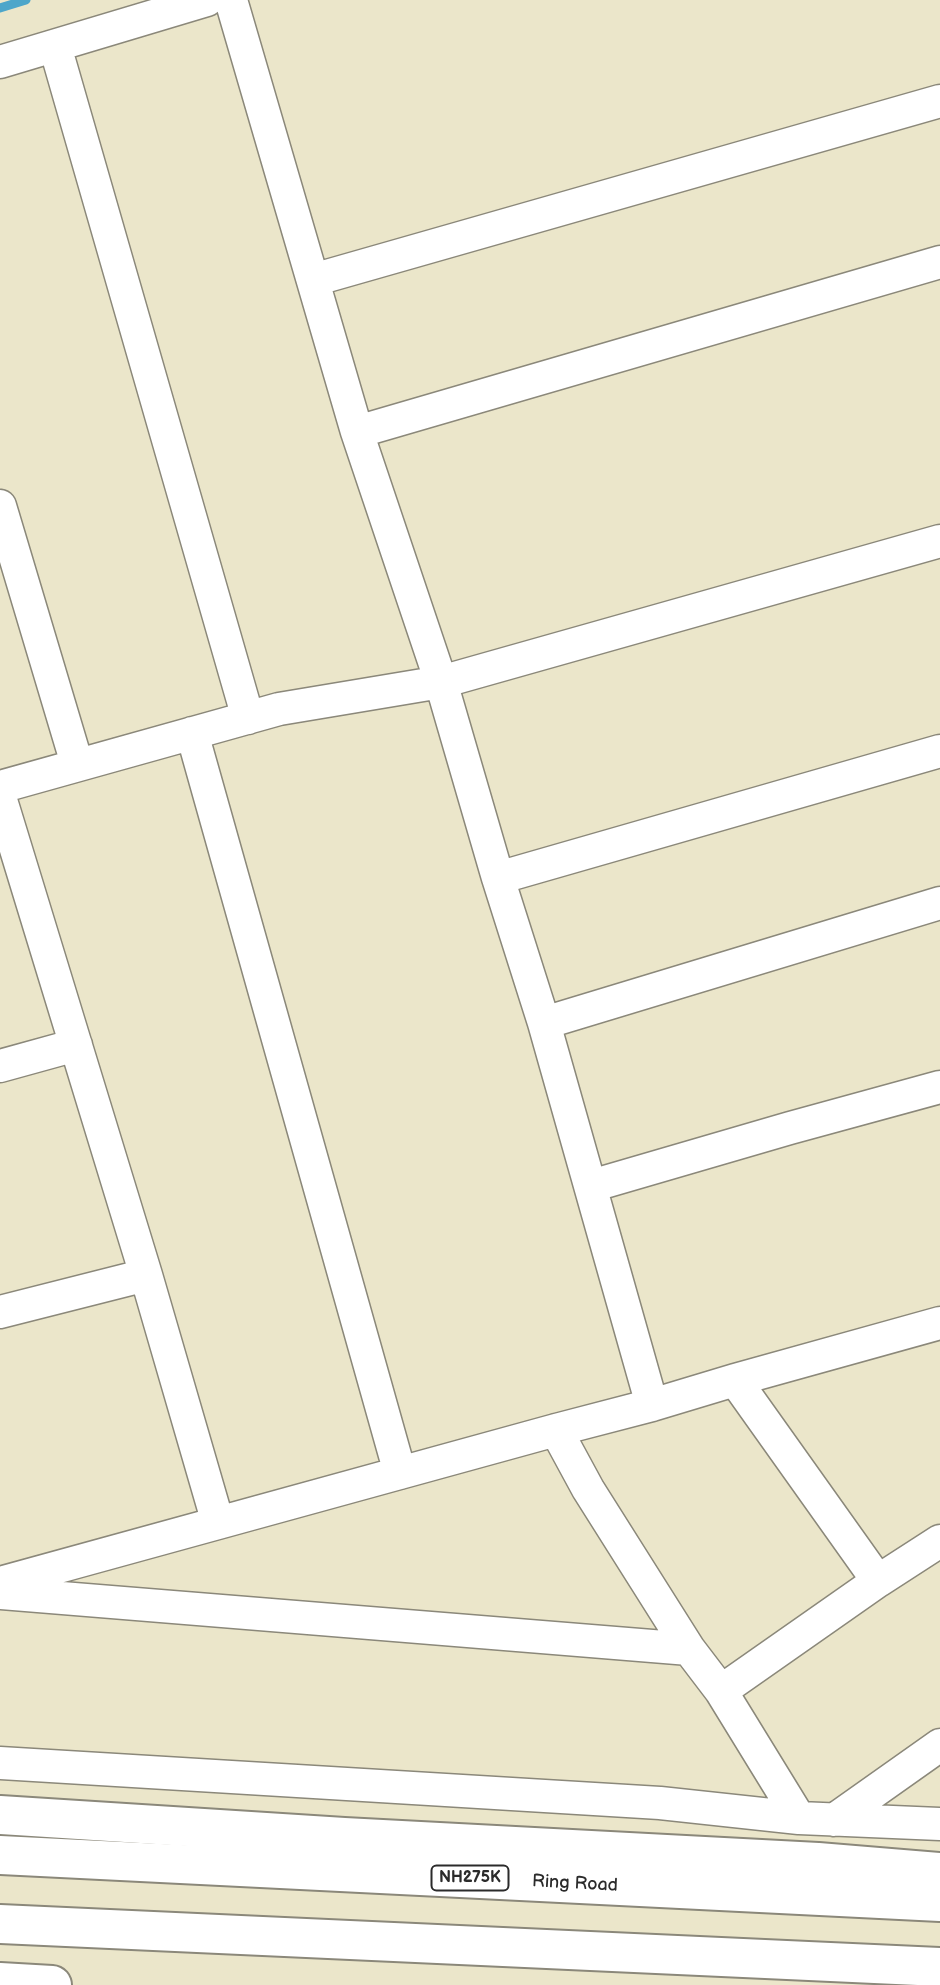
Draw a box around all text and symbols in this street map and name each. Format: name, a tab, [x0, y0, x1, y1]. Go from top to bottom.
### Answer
road number: NH275K	[432, 1866, 508, 1890]
street label: Ring Road	[532, 1871, 618, 1897]

